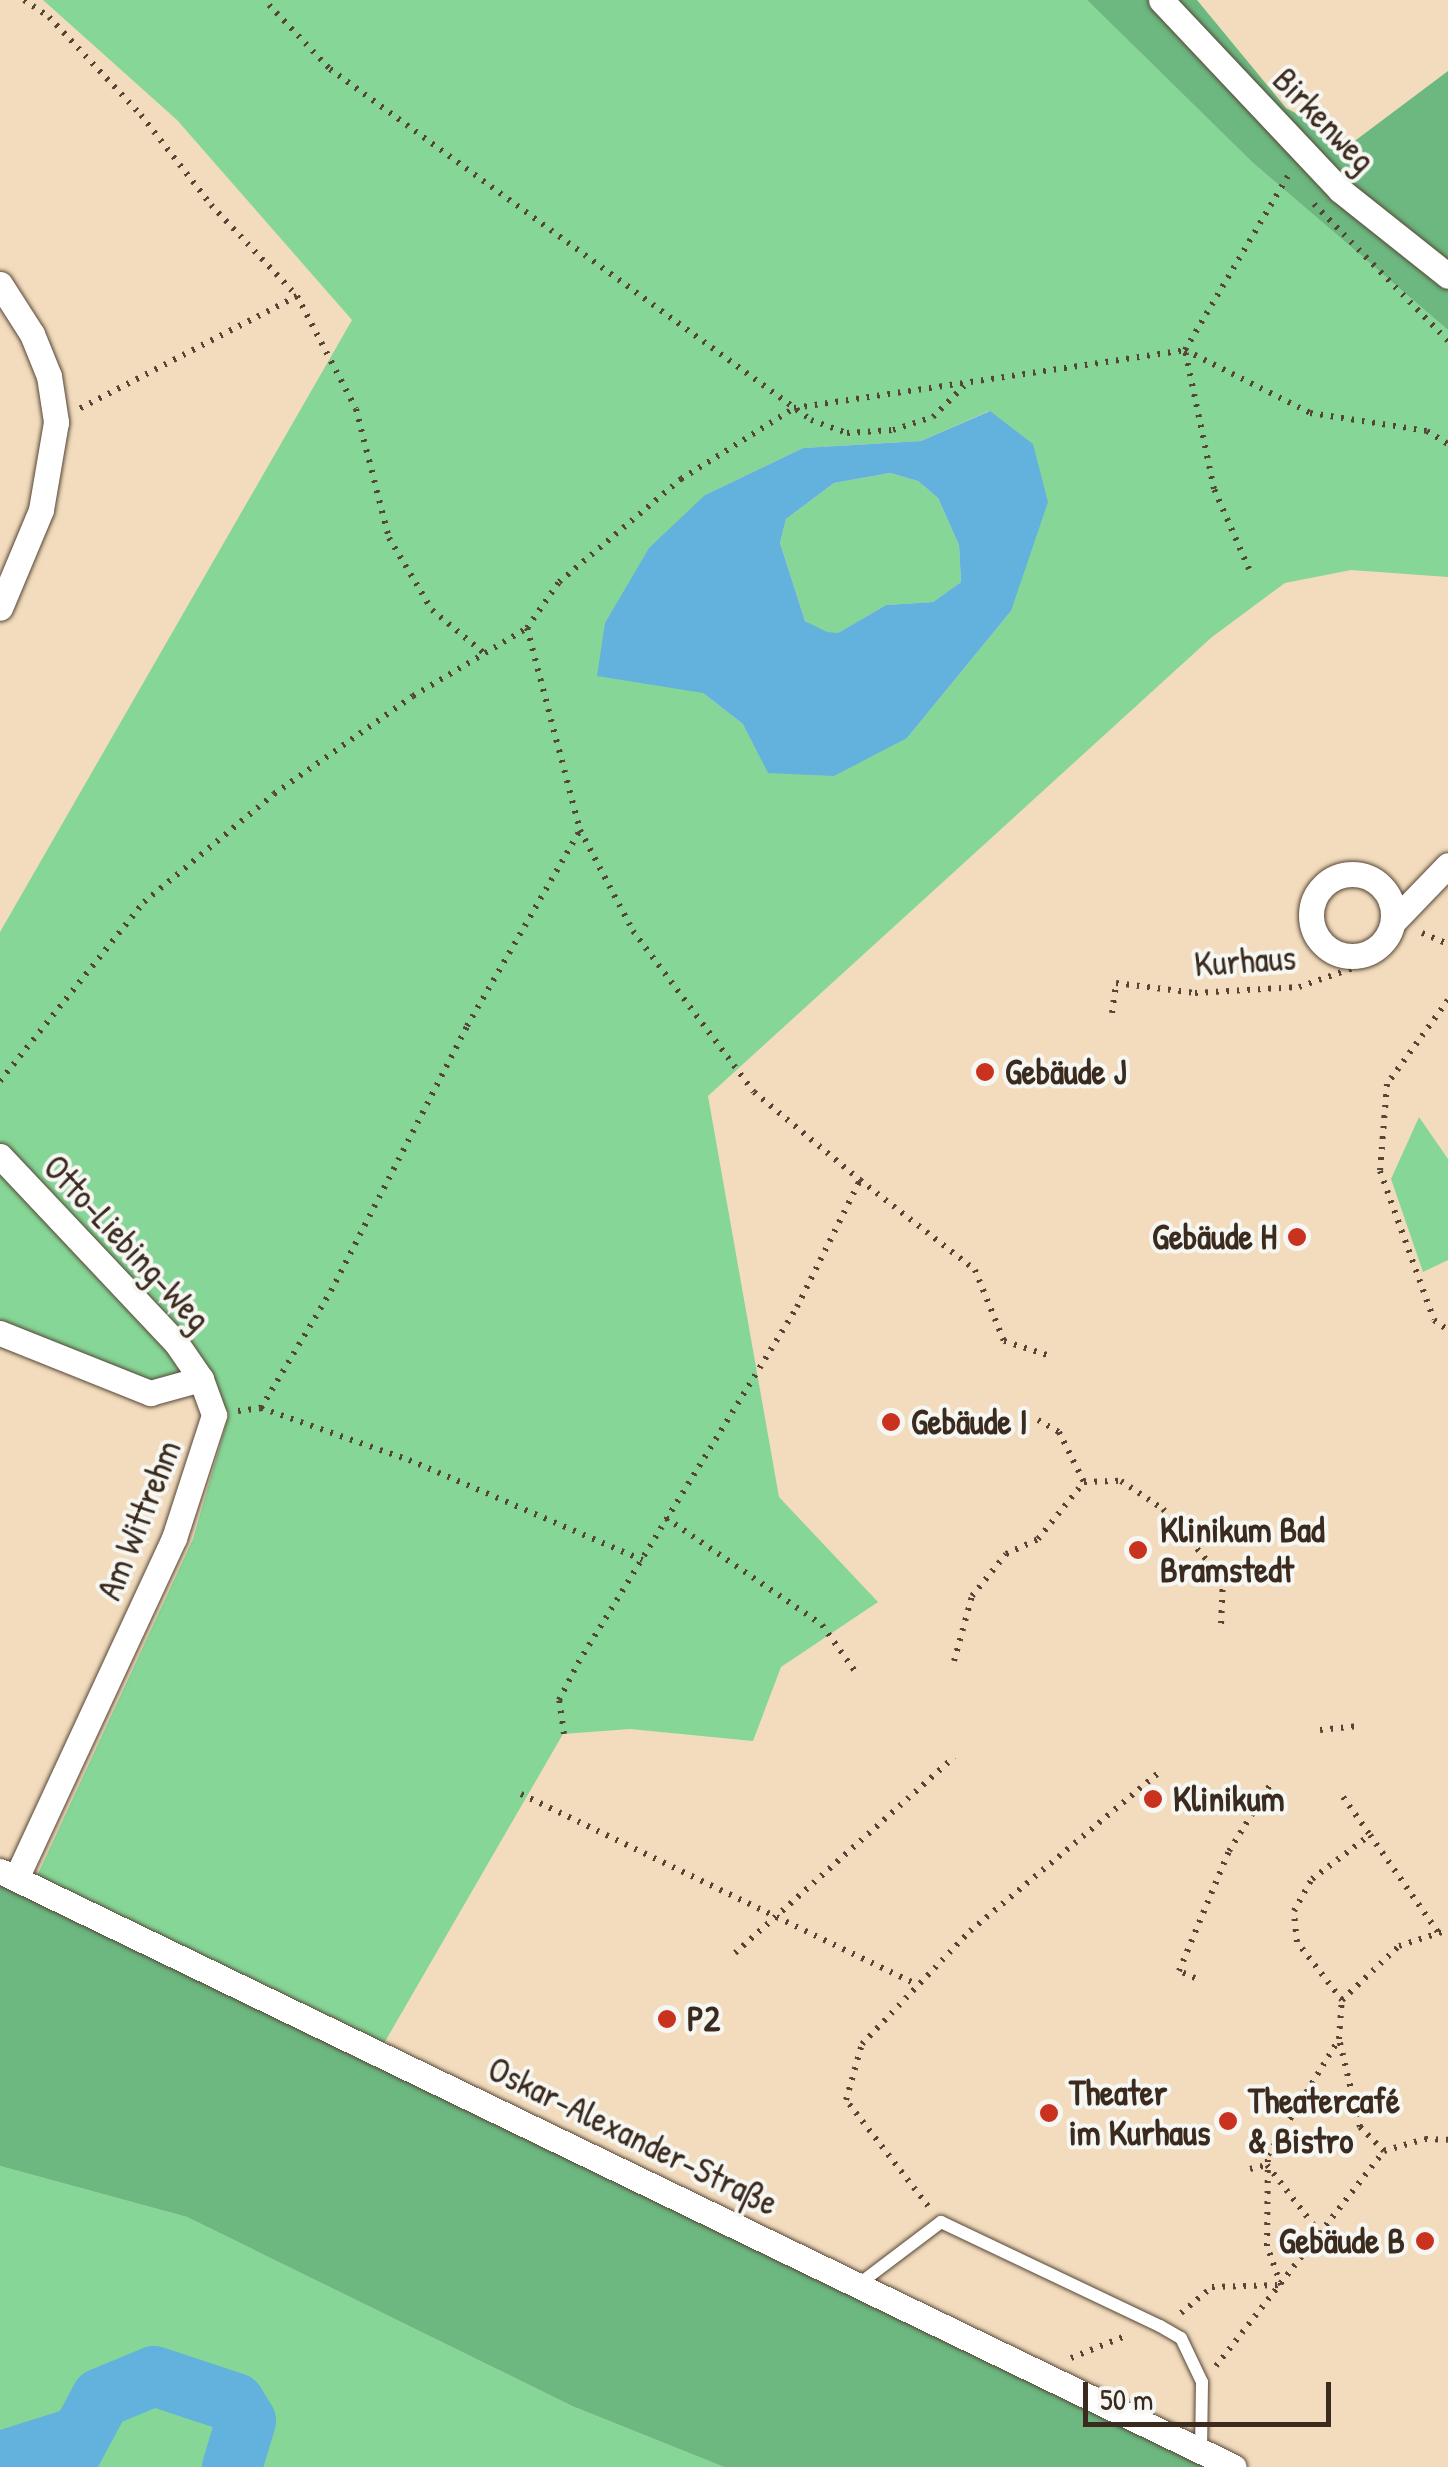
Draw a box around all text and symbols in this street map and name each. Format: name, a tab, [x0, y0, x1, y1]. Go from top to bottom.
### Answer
street label: Birkenweg	[1264, 59, 1384, 181]
street label: Kurhaus	[1193, 937, 1297, 985]
place label: Gebäude J	[1005, 1051, 1126, 1093]
marker: Gebäude J	[974, 1061, 996, 1083]
street label: Otto-Liebing-Weg	[35, 1146, 219, 1340]
place label: Gebäude H	[1152, 1216, 1277, 1258]
marker: Gebäude H	[1286, 1226, 1308, 1248]
place label: Gebäude I	[911, 1401, 1028, 1443]
marker: Gebäude I	[880, 1411, 902, 1433]
street label: Am Wittrehm	[88, 1434, 190, 1606]
place label: Klinikum Bad Bramstedt	[1160, 1509, 1325, 1591]
marker: Klinikum Bad Bramstedt	[1125, 1537, 1151, 1563]
place label: Klinikum	[1173, 1778, 1284, 1820]
marker: Klinikum	[1142, 1788, 1164, 1810]
place label: P2	[687, 1998, 720, 2040]
marker: P2	[656, 2008, 678, 2030]
street label: Oskar-Alexander-Straße	[481, 2048, 785, 2224]
place label: Theater im Kurhaus	[1069, 2072, 1210, 2154]
place label: Theatercafé & Bistro	[1248, 2080, 1400, 2162]
marker: Theater im Kurhaus	[1038, 2102, 1060, 2124]
marker: Theatercafé & Bistro	[1217, 2110, 1239, 2132]
place label: Gebäude B	[1279, 2220, 1405, 2262]
marker: Gebäude B	[1414, 2230, 1436, 2252]
scale bar	[1088, 2362, 1336, 2424]
text: 50 m	[1100, 2379, 1153, 2419]

